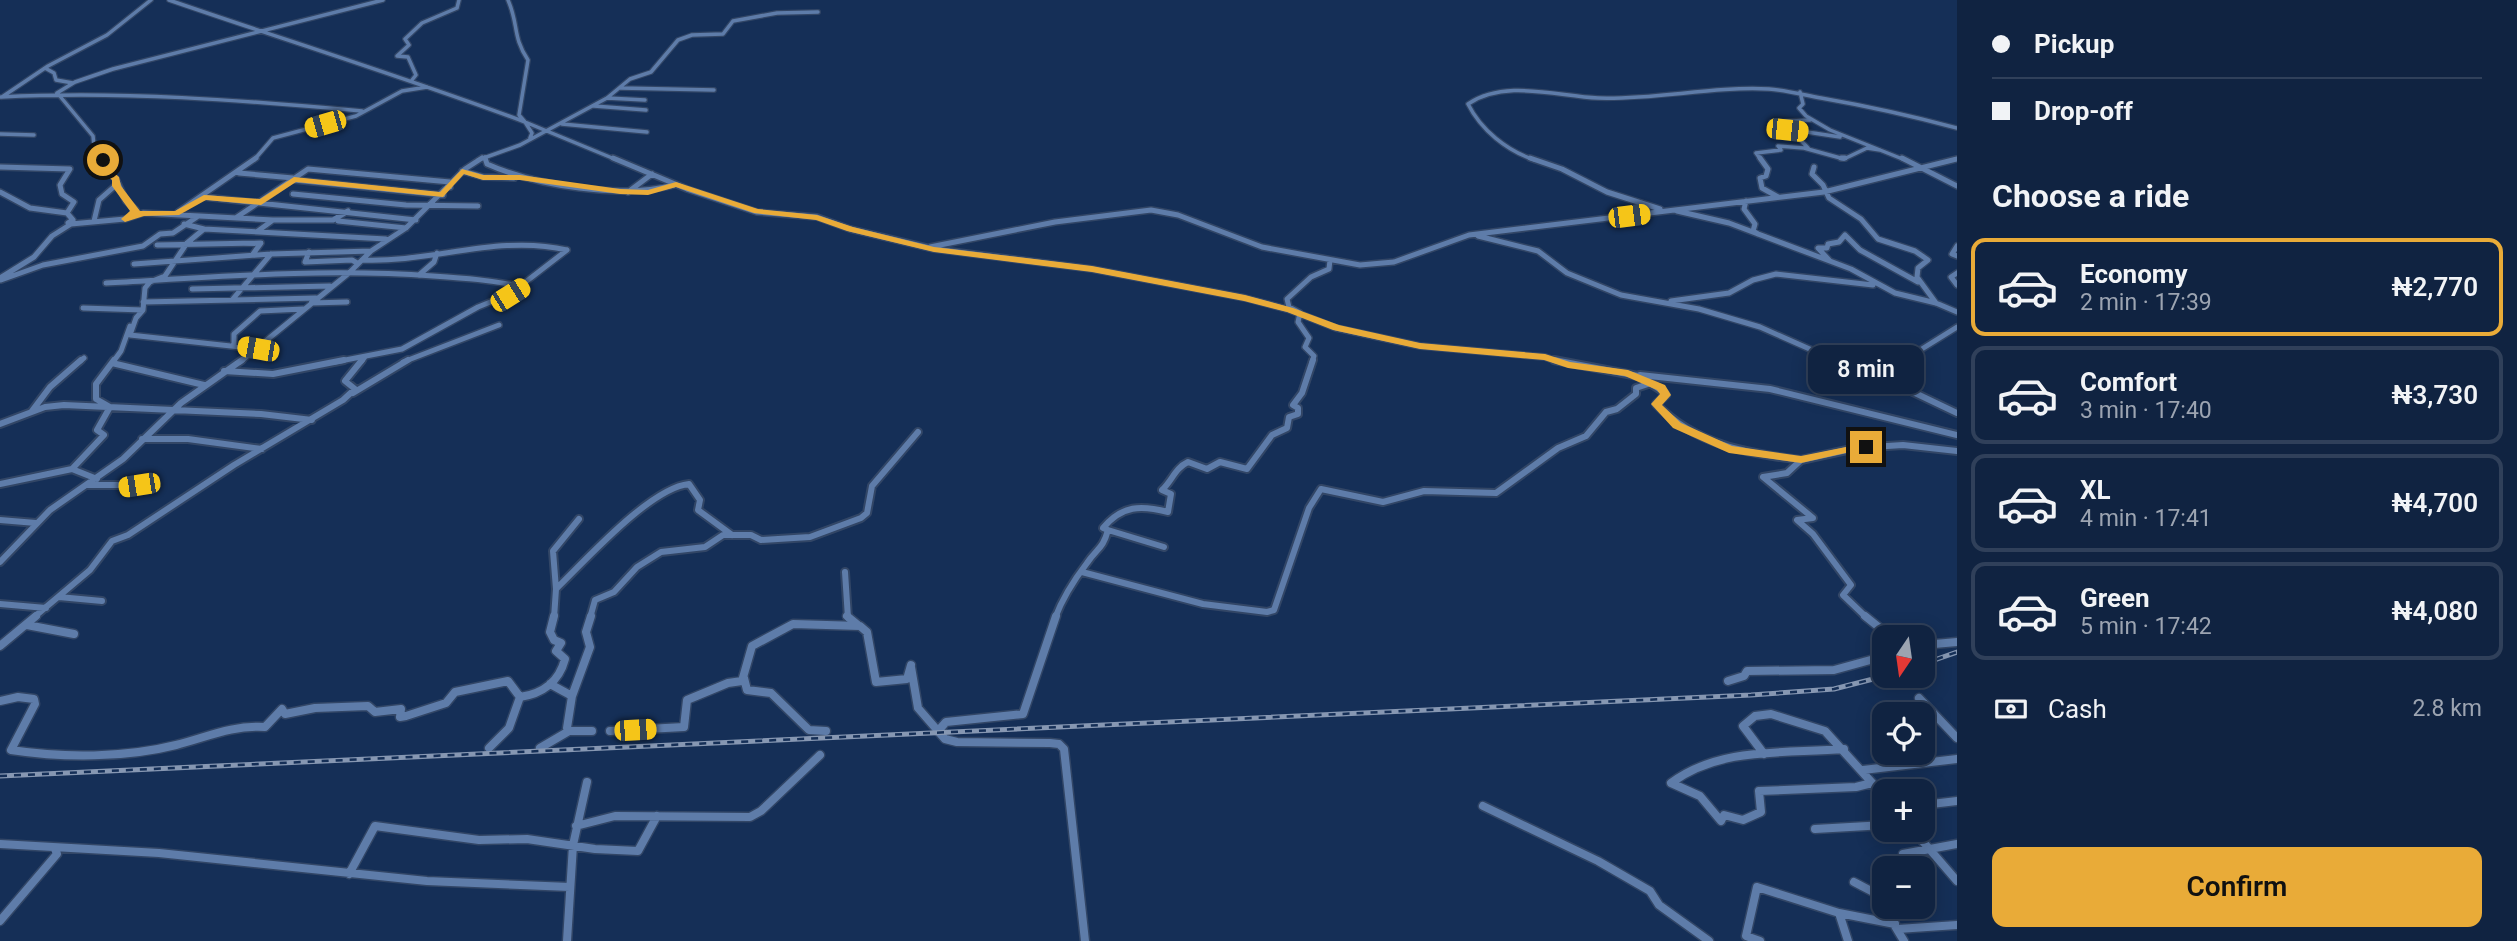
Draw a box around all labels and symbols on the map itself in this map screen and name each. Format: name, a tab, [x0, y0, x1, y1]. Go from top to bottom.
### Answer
car	[302, 108, 349, 140]
car	[1766, 117, 1809, 143]
route start	[87, 144, 119, 176]
car	[1607, 203, 1652, 229]
car	[487, 275, 534, 315]
car	[236, 335, 281, 363]
callout: 8 min	[1808, 346, 1924, 394]
route end	[1850, 431, 1882, 463]
car	[117, 471, 162, 499]
north arrow	[1872, 625, 1936, 688]
car	[614, 718, 657, 742]

